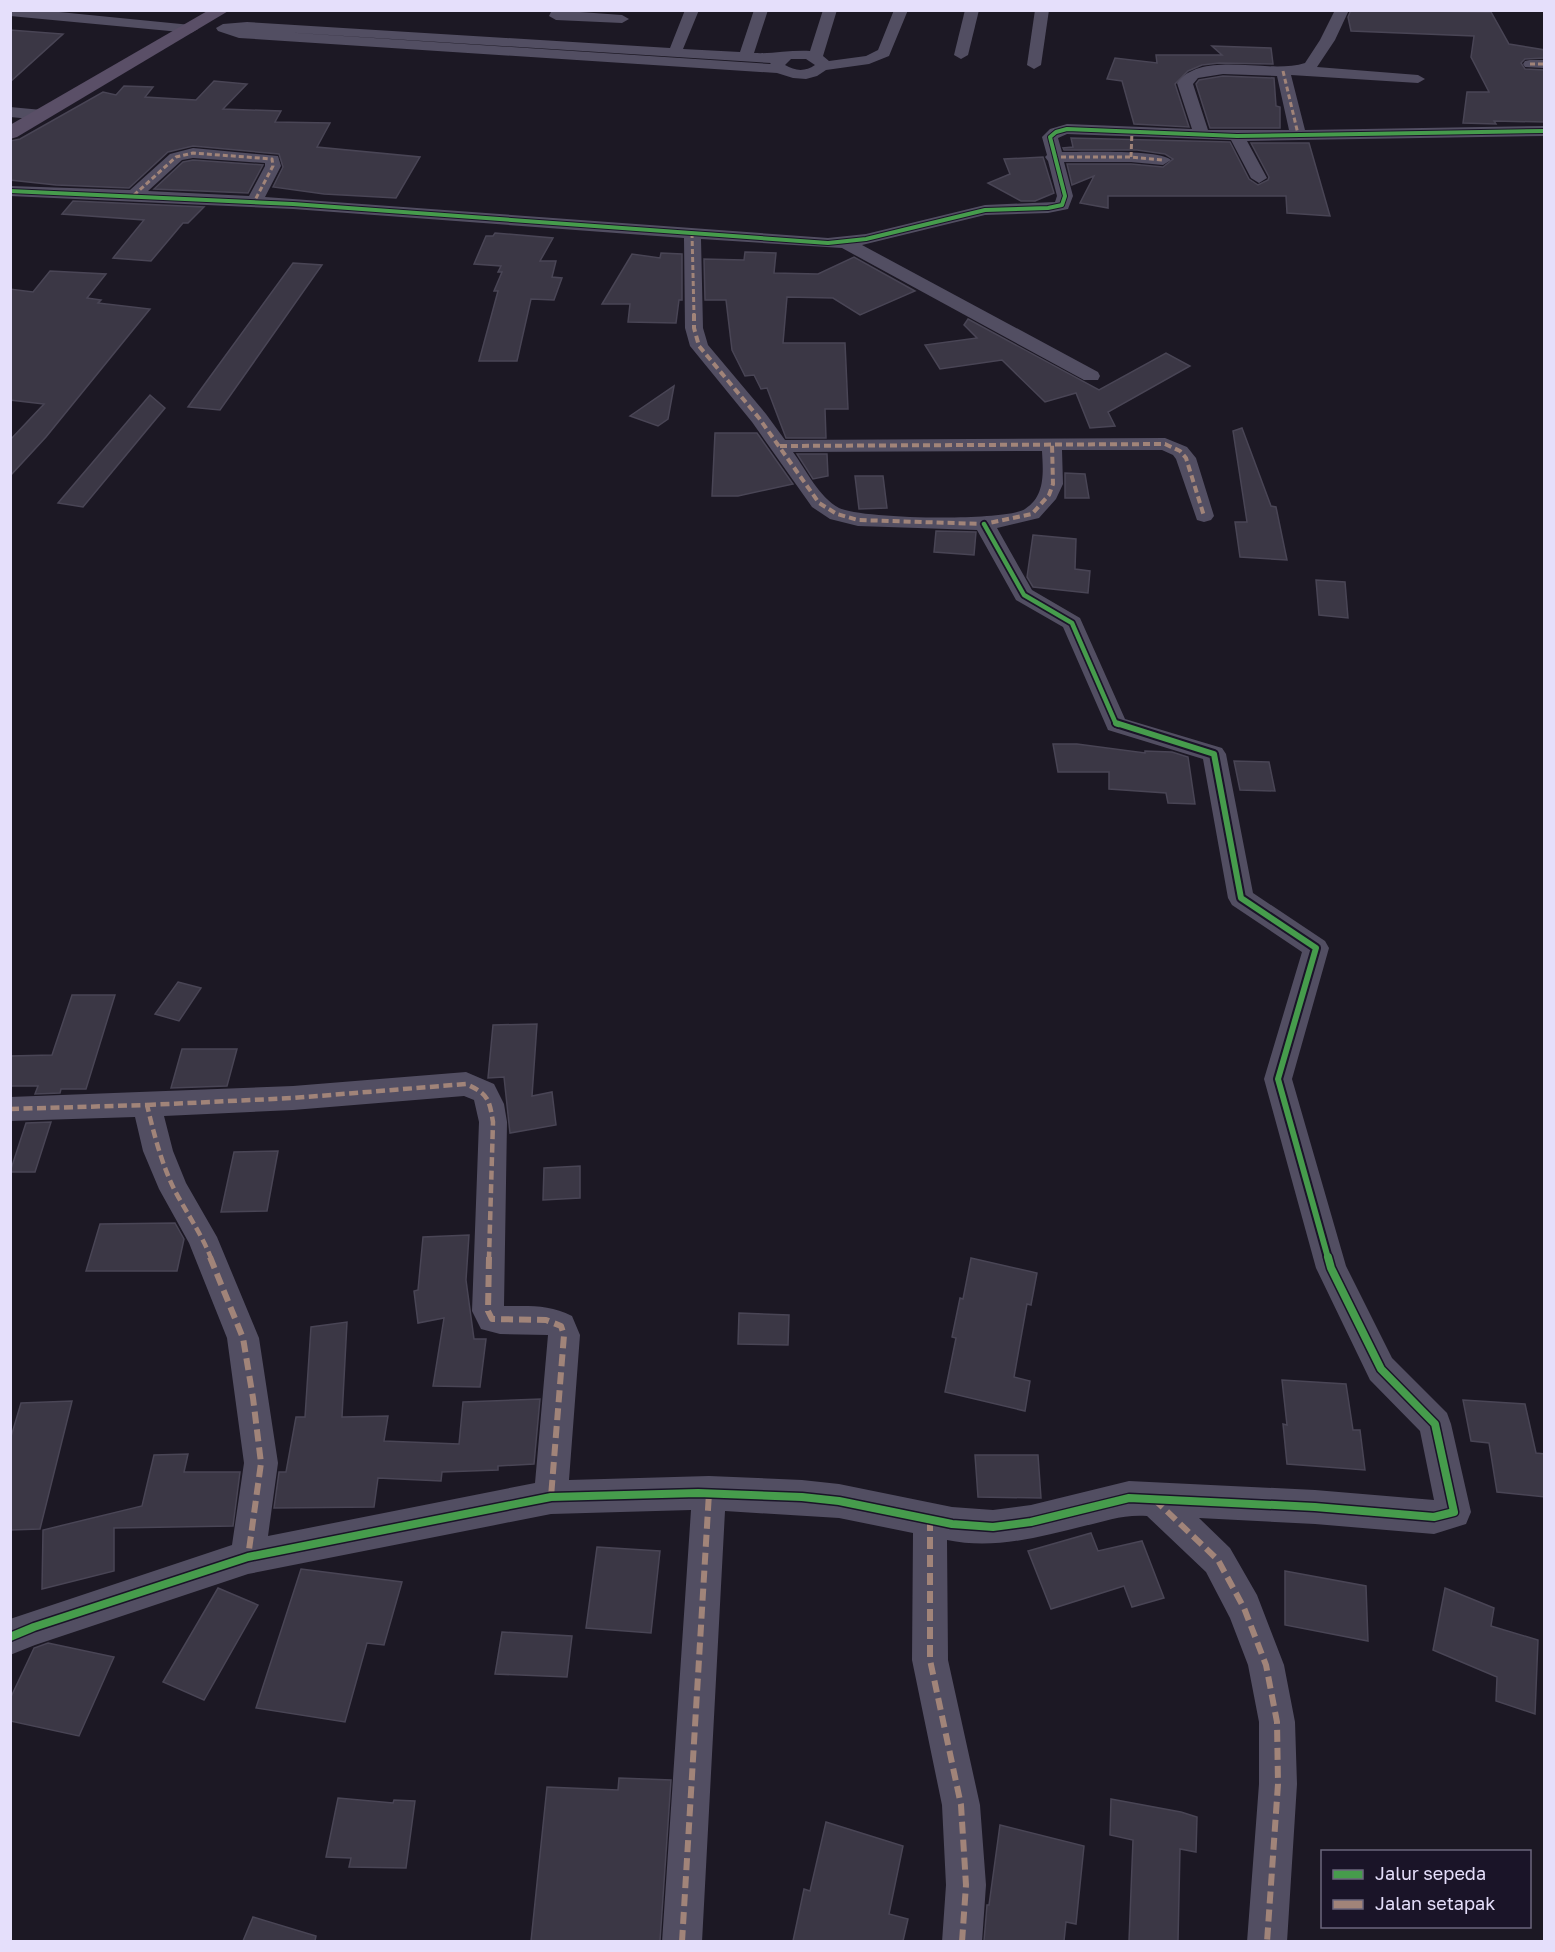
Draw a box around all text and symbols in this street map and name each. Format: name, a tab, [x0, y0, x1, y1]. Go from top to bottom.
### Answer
legend	[1321, 1850, 1531, 1928]
text: Jalur sepeda	[1375, 1862, 1486, 1884]
text: Jalan setapak	[1375, 1892, 1495, 1914]

